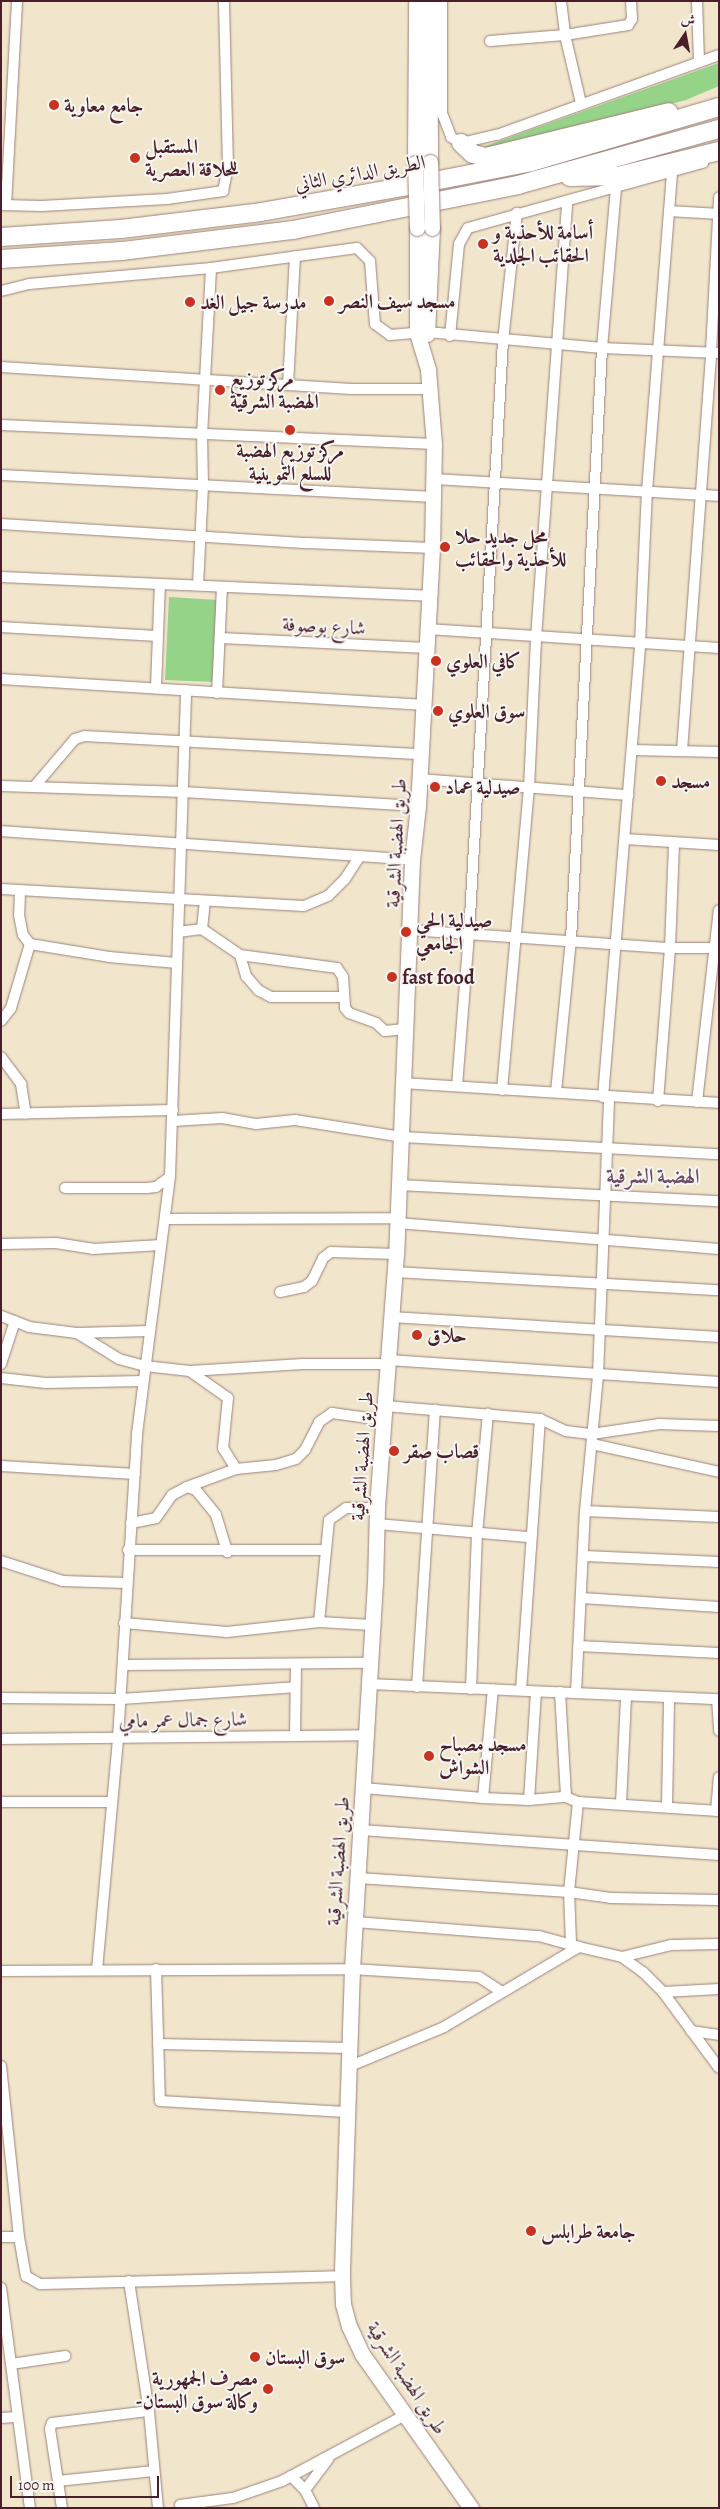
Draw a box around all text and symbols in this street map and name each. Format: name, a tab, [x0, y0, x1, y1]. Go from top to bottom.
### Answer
text: ش	[679, 9, 697, 31]
north arrow	[660, 10, 710, 60]
place label: جامع معاوية	[64, 93, 143, 117]
marker: جامع معاوية	[48, 99, 60, 111]
place label: المستقبل للحلاقة العصرية	[145, 134, 239, 181]
street label: الطريق الدائري الثاني	[293, 150, 427, 196]
marker: المستقبل للحلاقة العصرية	[129, 152, 141, 164]
place label: أسامة للأحذية و الحقائب الجلدية	[493, 220, 593, 267]
marker: أسامة للأحذية و الحقائب الجلدية	[477, 238, 489, 250]
place label: مسجد سيف النصر	[339, 289, 456, 313]
place label: مدرسة جيل الغد	[200, 290, 307, 314]
marker: مسجد سيف النصر	[323, 295, 335, 307]
marker: مدرسة جيل الغد	[184, 296, 196, 308]
place label: مركز توزيع الهضبة الشرقية	[230, 366, 319, 413]
marker: مركز توزيع الهضبة الشرقية	[214, 384, 226, 396]
marker: مركز توزيع الهضبة للسلع التموينية	[284, 424, 296, 436]
place label: مركز توزيع الهضبة للسلع التموينية	[236, 438, 344, 485]
place label: محل جديد حلا للأحذية والحقائب	[455, 524, 566, 571]
marker: محل جديد حلا للأحذية والحقائب	[439, 541, 451, 553]
street label: شارع بوصوفة	[282, 612, 366, 640]
place label: كافي العلوي	[446, 649, 521, 673]
marker: كافي العلوي	[430, 655, 442, 667]
place label: سوق العلوي	[448, 699, 525, 723]
marker: سوق العلوي	[432, 705, 444, 717]
place label: مسجد	[671, 769, 710, 793]
place label: صيدلية عماد	[445, 775, 520, 799]
marker: مسجد	[655, 775, 667, 787]
street label: طريق الهضبة الشرقية	[381, 778, 411, 908]
marker: صيدلية عماد	[429, 781, 441, 793]
place label: صيدلية الحي الجامعي	[416, 908, 492, 955]
marker: صيدلية الحي الجامعي	[400, 926, 412, 938]
place label: fast food	[402, 965, 475, 989]
marker: fast food	[386, 971, 398, 983]
district label: الهضبة الشرقية	[606, 1163, 700, 1189]
place label: حلاق	[427, 1323, 467, 1347]
marker: حلاق	[411, 1329, 423, 1341]
street label: طريق الهضبة الشرقية	[345, 1390, 379, 1522]
place label: قصاب صقر	[404, 1439, 479, 1463]
marker: قصاب صقر	[388, 1445, 400, 1457]
street label: شارع جمال عمر مامي	[119, 1707, 247, 1733]
place label: مسجد مصباح الشواش	[439, 1732, 527, 1779]
marker: مسجد مصباح الشواش	[423, 1750, 435, 1762]
street label: طريق الهضبة الشرقية	[321, 1795, 355, 1927]
place label: جامعة طرابلس	[541, 2219, 636, 2243]
marker: جامعة طرابلس	[525, 2225, 537, 2237]
street label: طريق الهضبة الشرقية	[362, 2317, 452, 2439]
place label: سوق البستان	[265, 2345, 345, 2369]
marker: سوق البستان	[249, 2351, 261, 2363]
place label: مصرف الجمهورية -وكالة سوق البستان	[136, 2366, 258, 2413]
marker: مصرف الجمهورية -وكالة سوق البستان	[262, 2383, 274, 2395]
scale bar	[12, 2466, 161, 2498]
text: 100 m	[18, 2475, 55, 2495]

